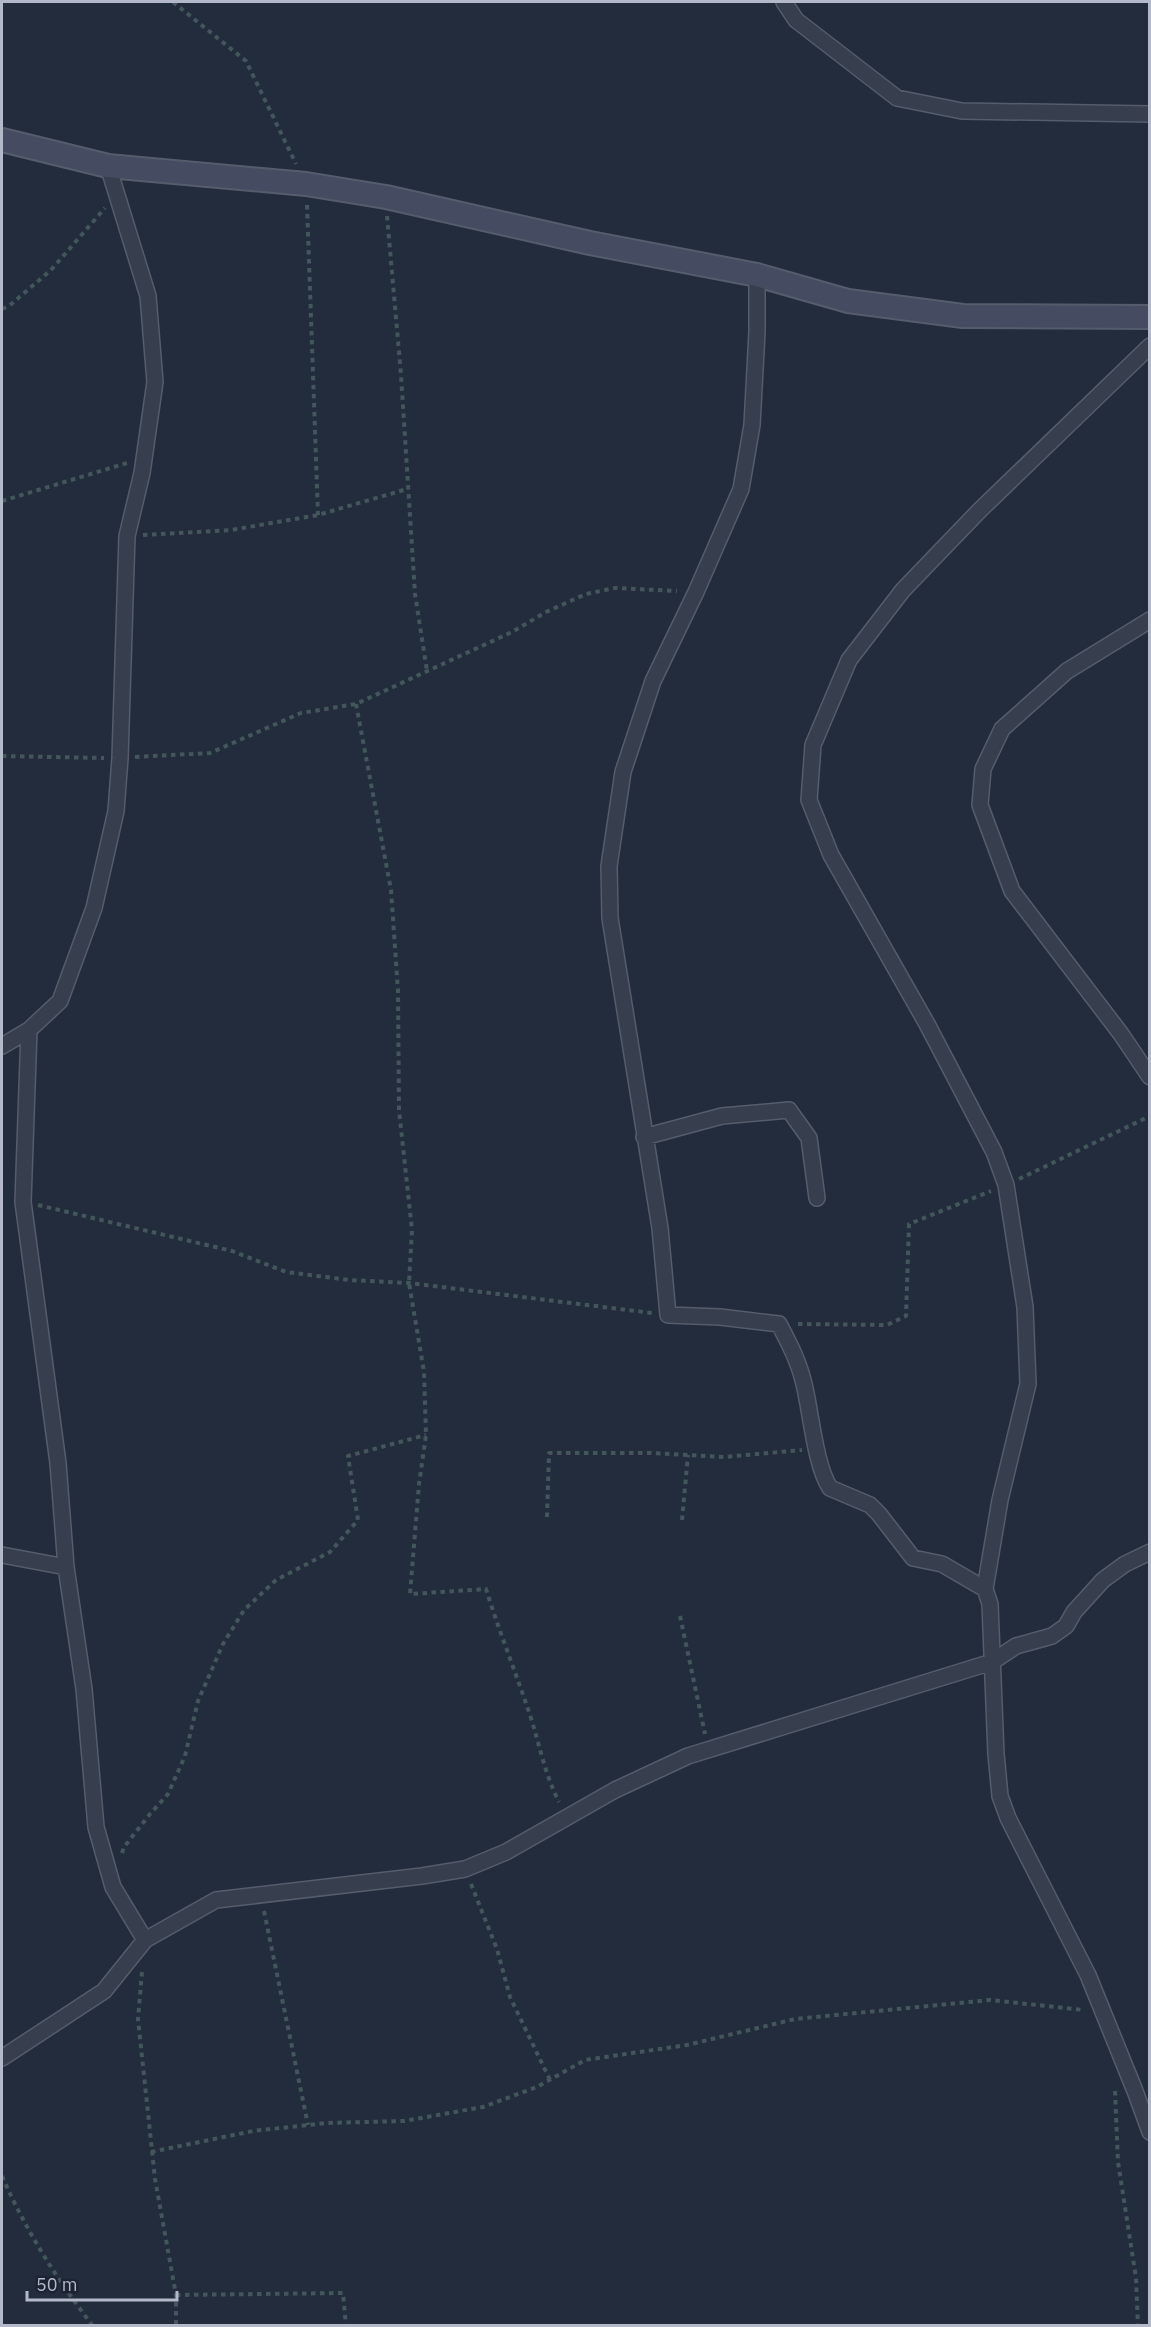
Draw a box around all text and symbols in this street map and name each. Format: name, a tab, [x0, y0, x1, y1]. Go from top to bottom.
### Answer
scale bar	[27, 2264, 177, 2302]
text: 50 m	[36, 2273, 78, 2296]

